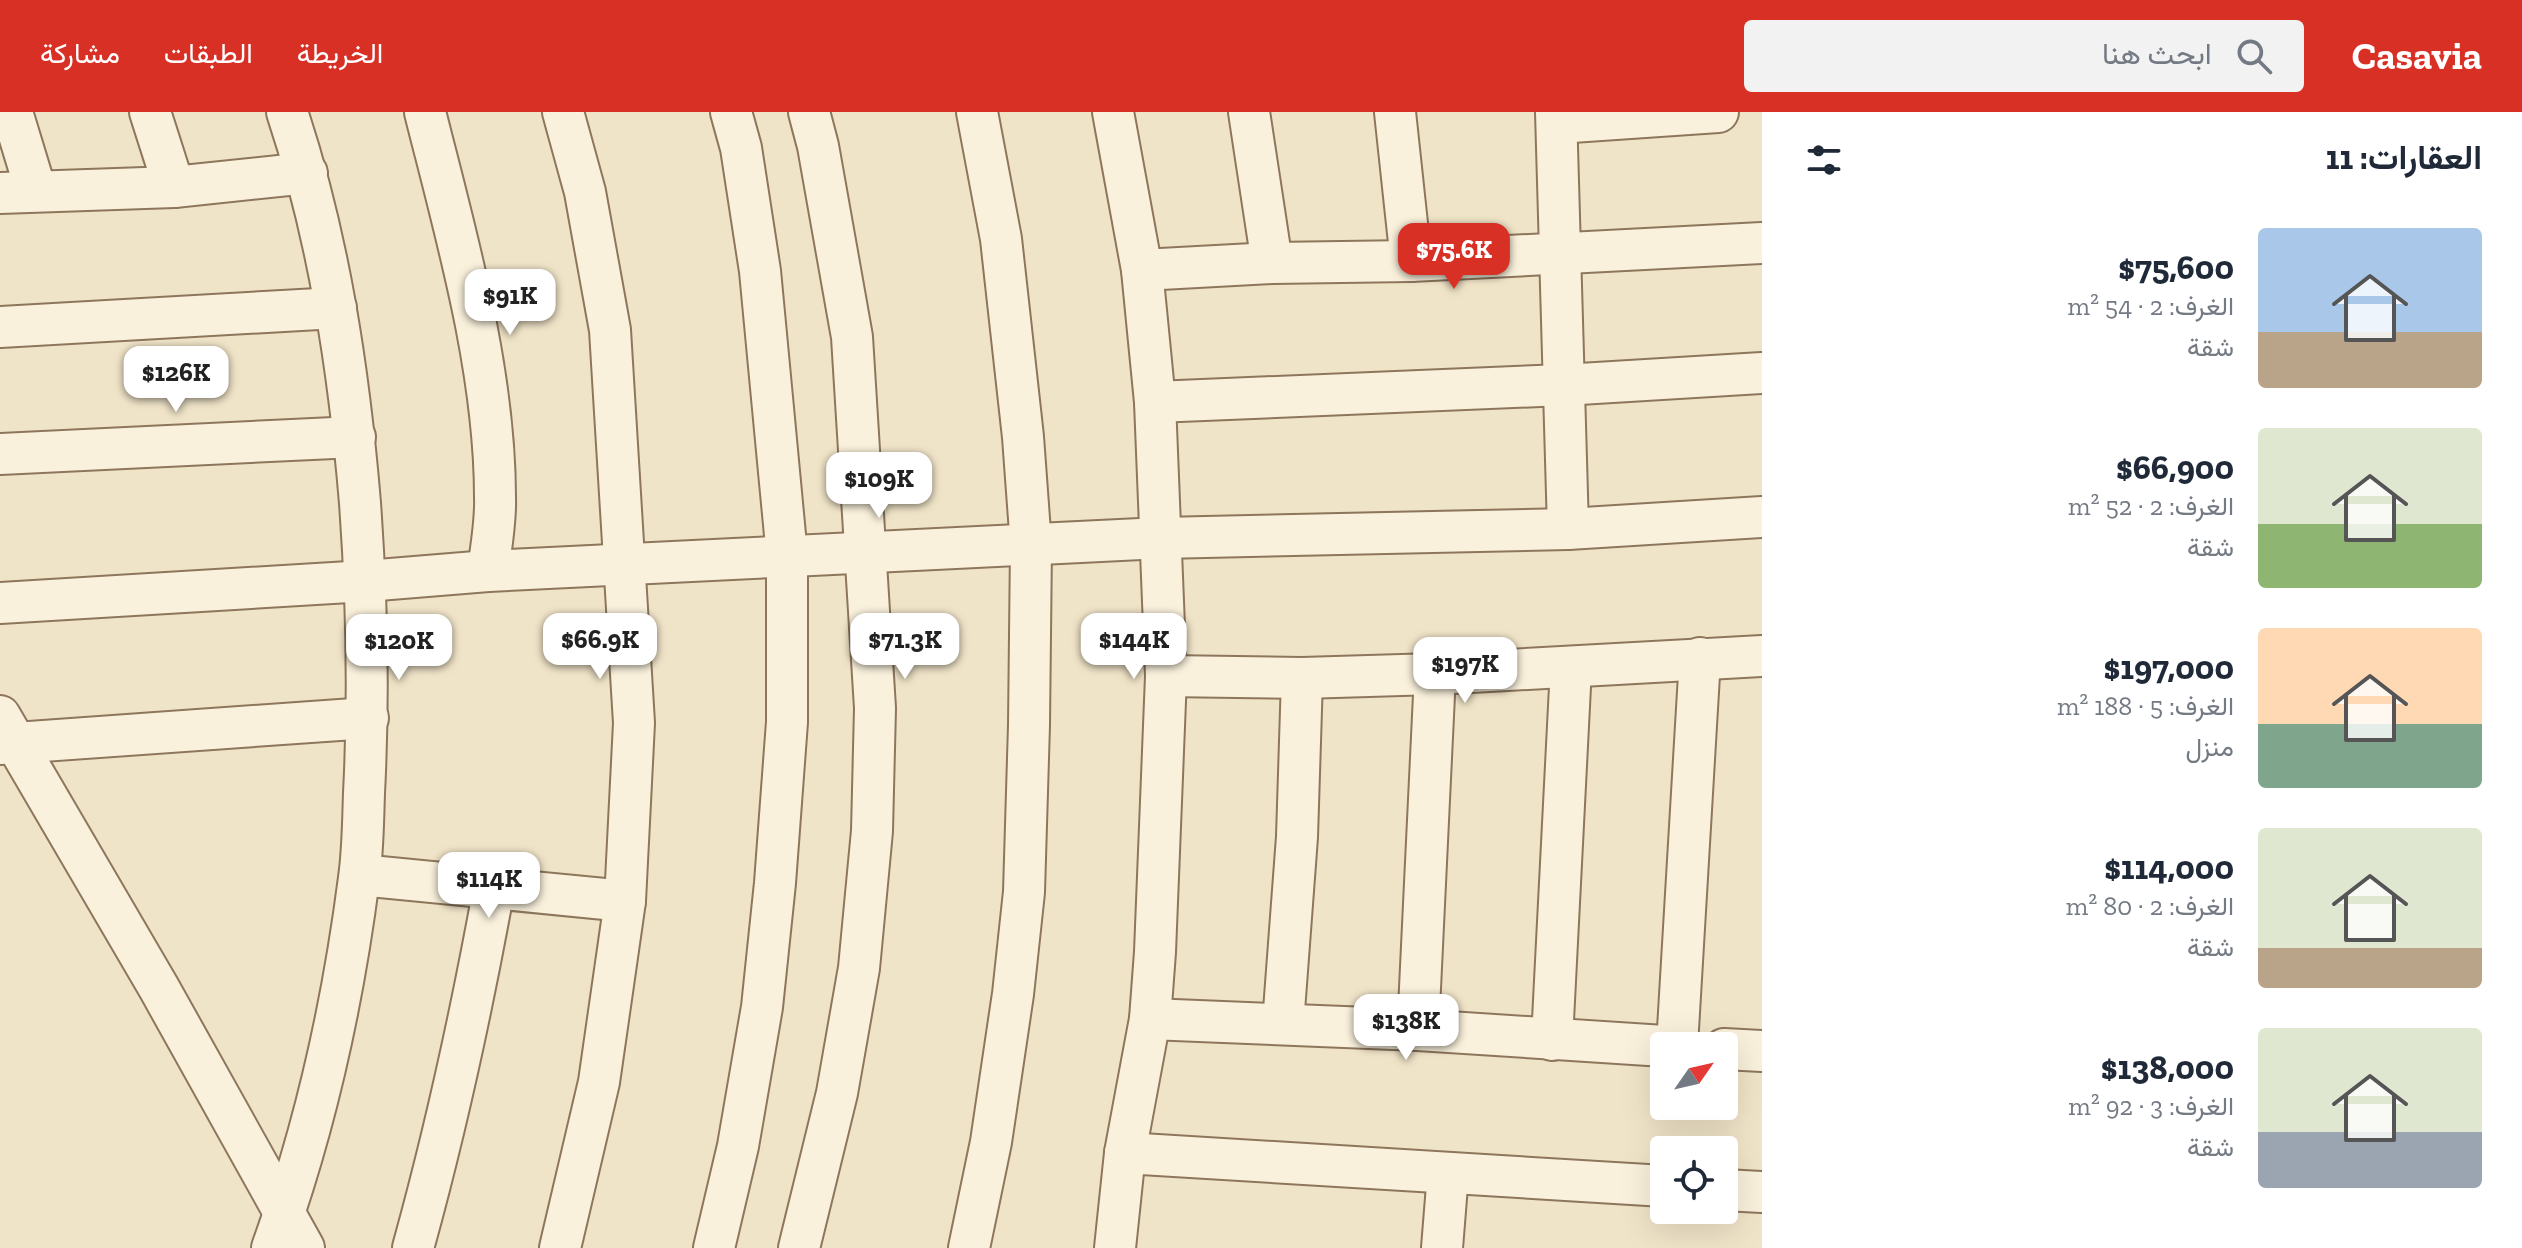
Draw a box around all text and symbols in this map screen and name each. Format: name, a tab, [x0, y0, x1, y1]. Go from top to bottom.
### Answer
search box	[1744, 20, 2304, 92]
text: Casavia	[2352, 33, 2482, 79]
icon: search	[2232, 34, 2276, 78]
text: ابحث هنا	[2102, 36, 2212, 72]
text: مشاركة	[40, 37, 120, 70]
text: الطبقات	[164, 37, 253, 70]
text: الخريطة	[297, 37, 383, 70]
text: العقارات: 11	[2326, 137, 2482, 178]
icon: filters	[1802, 138, 1846, 182]
pin: $75.6K	[1389, 223, 1519, 291]
text: $75.6K	[1416, 233, 1492, 265]
text: $75,600	[2118, 247, 2234, 288]
icon: home	[2322, 260, 2418, 356]
pin: $91K	[463, 269, 557, 337]
text: $91K	[483, 279, 537, 311]
text: الغرف: 2 · 54 m²	[2067, 290, 2234, 322]
text: شقة	[2187, 331, 2234, 363]
pin: $126K	[120, 346, 232, 414]
text: $126K	[142, 356, 210, 388]
text: $66,900	[2116, 447, 2234, 488]
pin: $109K	[823, 452, 935, 520]
icon: home	[2322, 460, 2418, 556]
text: $109K	[844, 462, 914, 494]
text: الغرف: 2 · 52 m²	[2068, 490, 2234, 522]
text: شقة	[2187, 531, 2234, 563]
pin: $66.9K	[535, 613, 665, 681]
pin: $71.3K	[840, 613, 970, 681]
pin: $144K	[1078, 613, 1190, 681]
pin: $120K	[343, 614, 455, 682]
text: $66.9K	[561, 623, 639, 655]
text: $71.3K	[868, 623, 942, 655]
text: $144K	[1099, 623, 1169, 655]
text: $120K	[364, 624, 434, 656]
pin: $197K	[1409, 637, 1521, 705]
text: $197K	[1431, 647, 1499, 679]
text: $197,000	[2104, 647, 2234, 688]
icon: home	[2322, 660, 2418, 756]
text: الغرف: 5 · 188 m²	[2057, 690, 2234, 722]
text: منزل	[2185, 731, 2234, 763]
text: $114,000	[2104, 847, 2234, 888]
pin: $114K	[433, 852, 545, 920]
icon: home	[2322, 860, 2418, 956]
text: $114K	[456, 862, 522, 894]
text: الغرف: 2 · 80 m²	[2066, 890, 2234, 922]
text: شقة	[2187, 931, 2234, 963]
pin: $138K	[1350, 994, 1462, 1062]
text: $138K	[1372, 1004, 1440, 1036]
north arrow	[1650, 1032, 1738, 1120]
map controls	[1650, 1032, 1738, 1224]
text: $138,000	[2101, 1047, 2234, 1088]
icon: home	[2322, 1060, 2418, 1156]
text: الغرف: 3 · 92 m²	[2068, 1090, 2234, 1122]
text: شقة	[2187, 1131, 2234, 1163]
button: locate	[1650, 1136, 1738, 1224]

